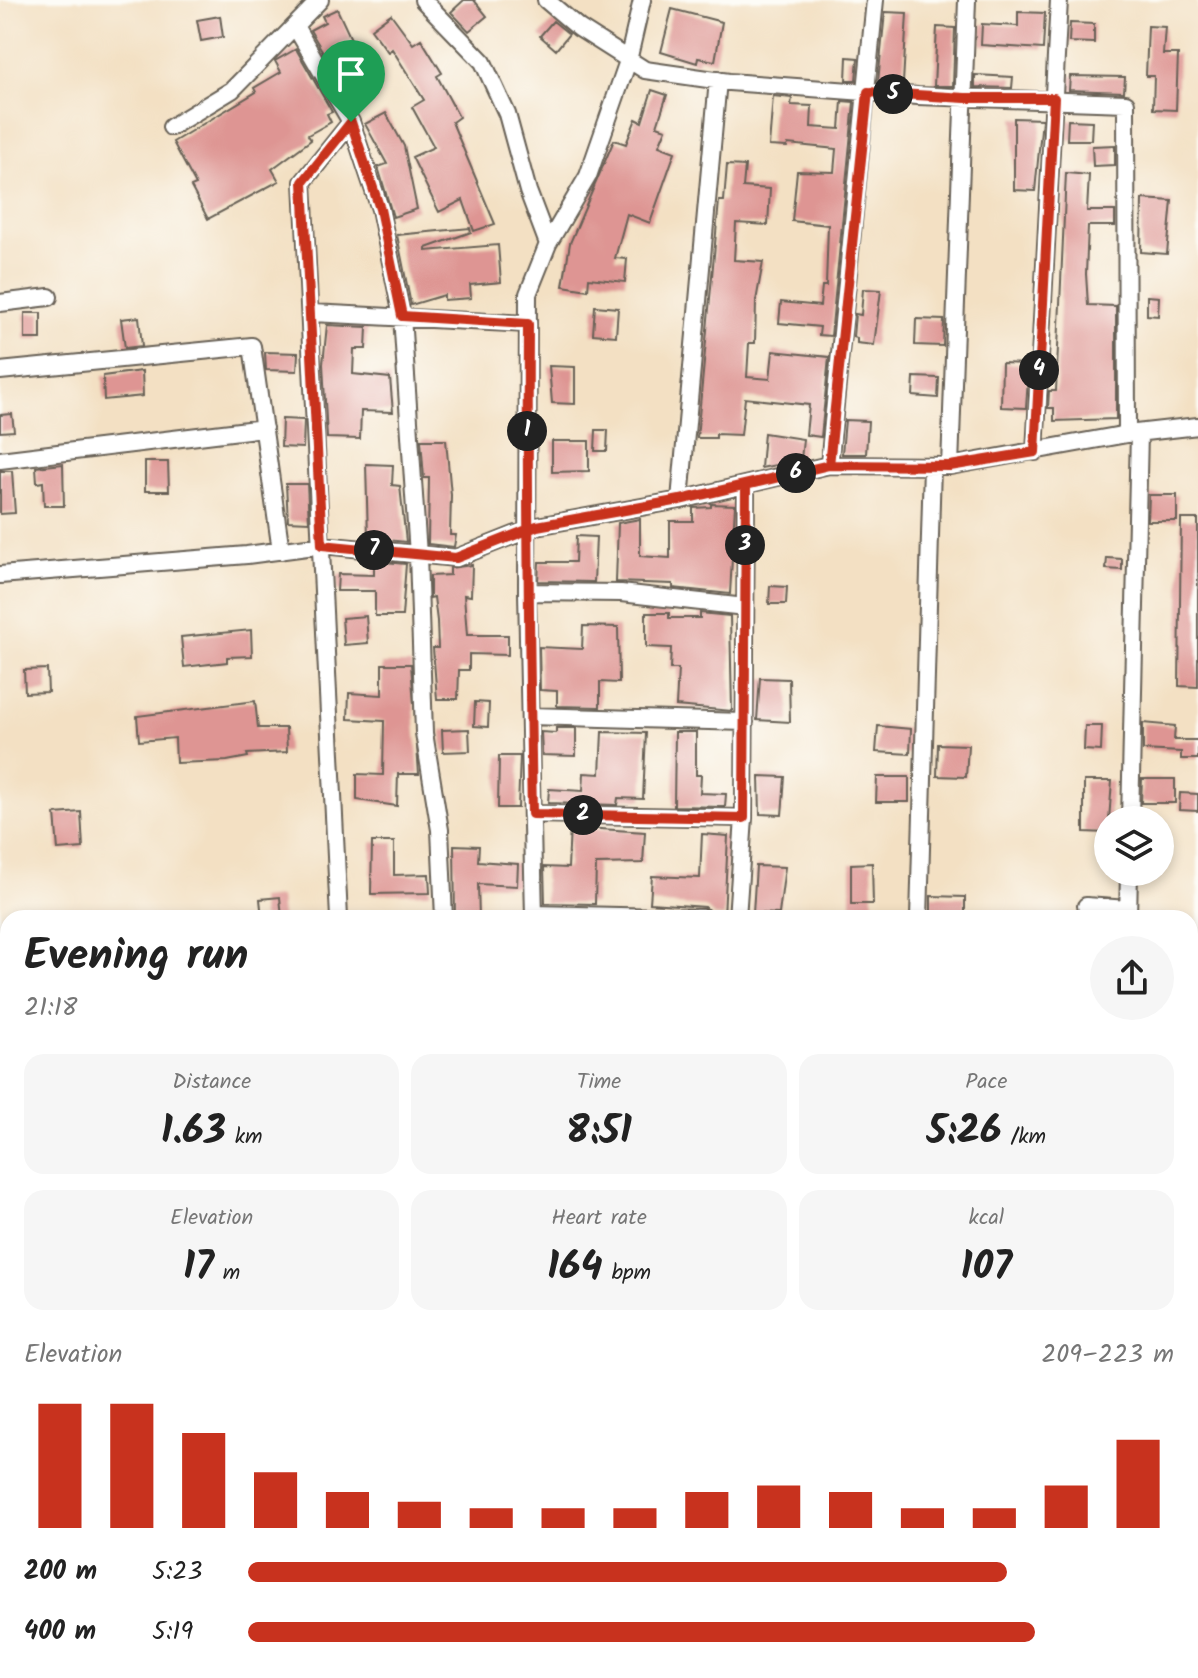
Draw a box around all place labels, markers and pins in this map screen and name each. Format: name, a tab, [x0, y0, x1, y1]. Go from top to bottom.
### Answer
pin	[317, 40, 385, 122]
pin: 5	[873, 74, 913, 114]
pin: 4	[1019, 350, 1059, 390]
pin: 1	[507, 411, 547, 451]
pin: 6	[776, 453, 816, 493]
pin: 3	[725, 525, 765, 565]
pin: 7	[354, 530, 394, 570]
pin: 2	[563, 795, 603, 835]

